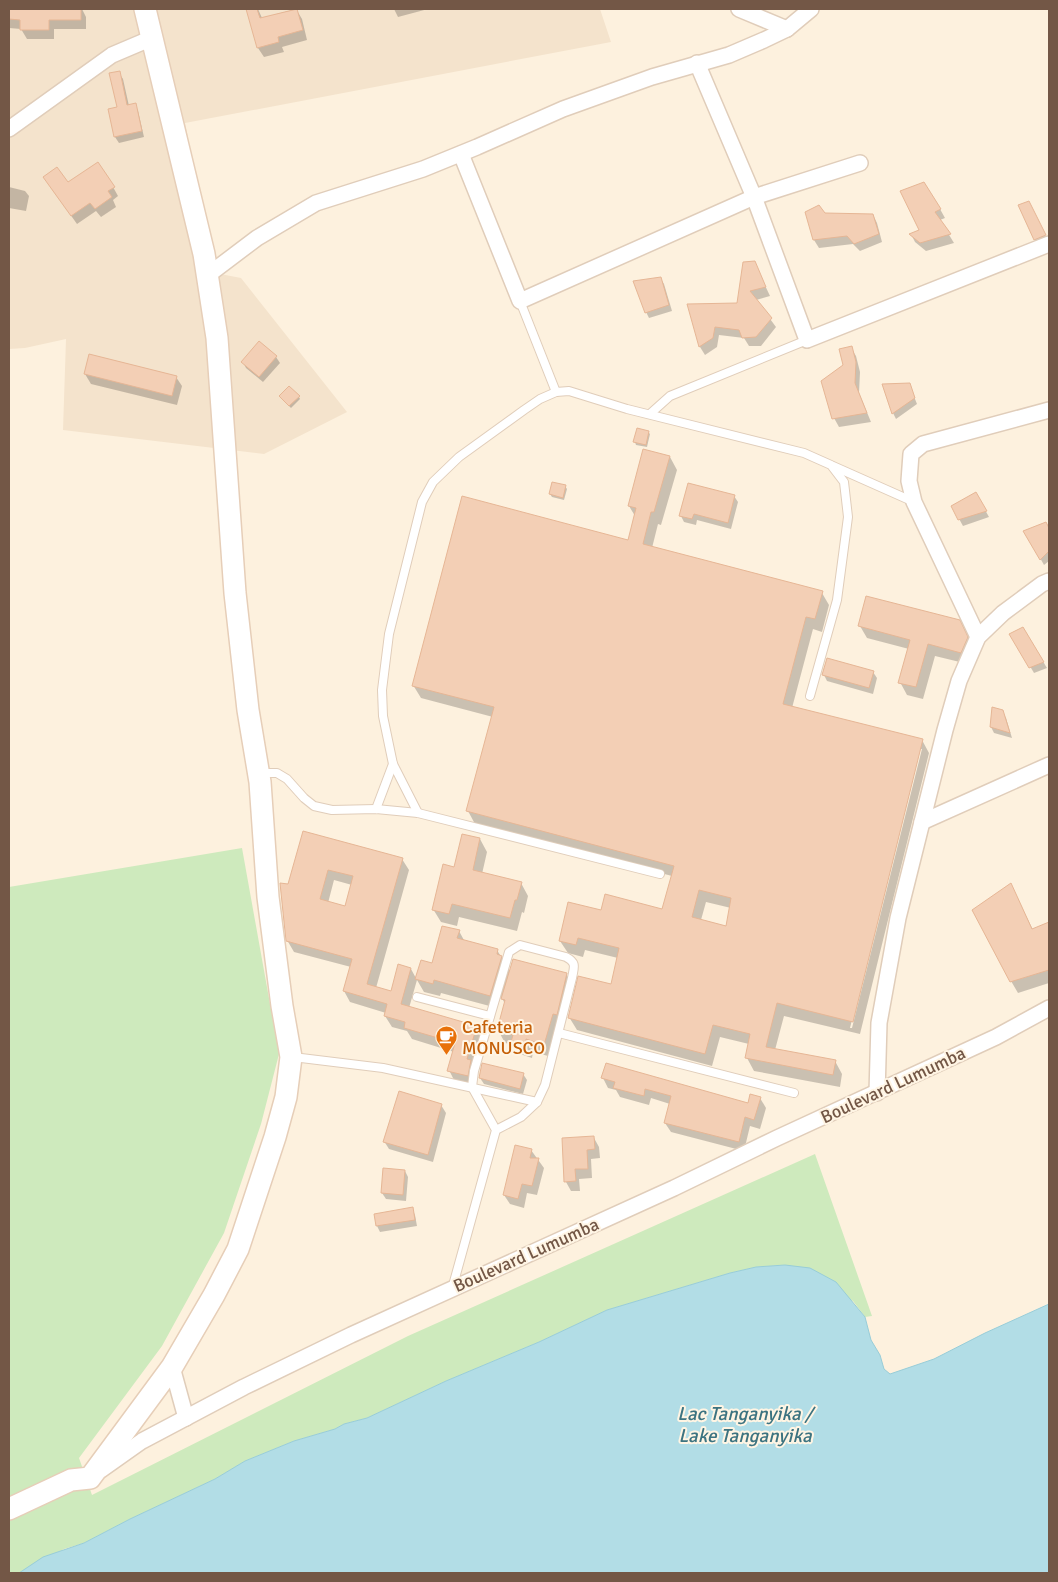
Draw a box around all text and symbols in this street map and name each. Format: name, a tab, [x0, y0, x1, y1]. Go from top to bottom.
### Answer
place label: Cafeteria MONUSCO	[462, 1016, 545, 1059]
cafe icon: Cafeteria MONUSCO	[434, 1025, 458, 1056]
street label: Boulevard Lumumba	[817, 1042, 969, 1128]
street label: Boulevard Lumumba	[450, 1213, 602, 1297]
water label: Lac Tanganyika / Lake Tanganyika	[677, 1402, 817, 1448]

